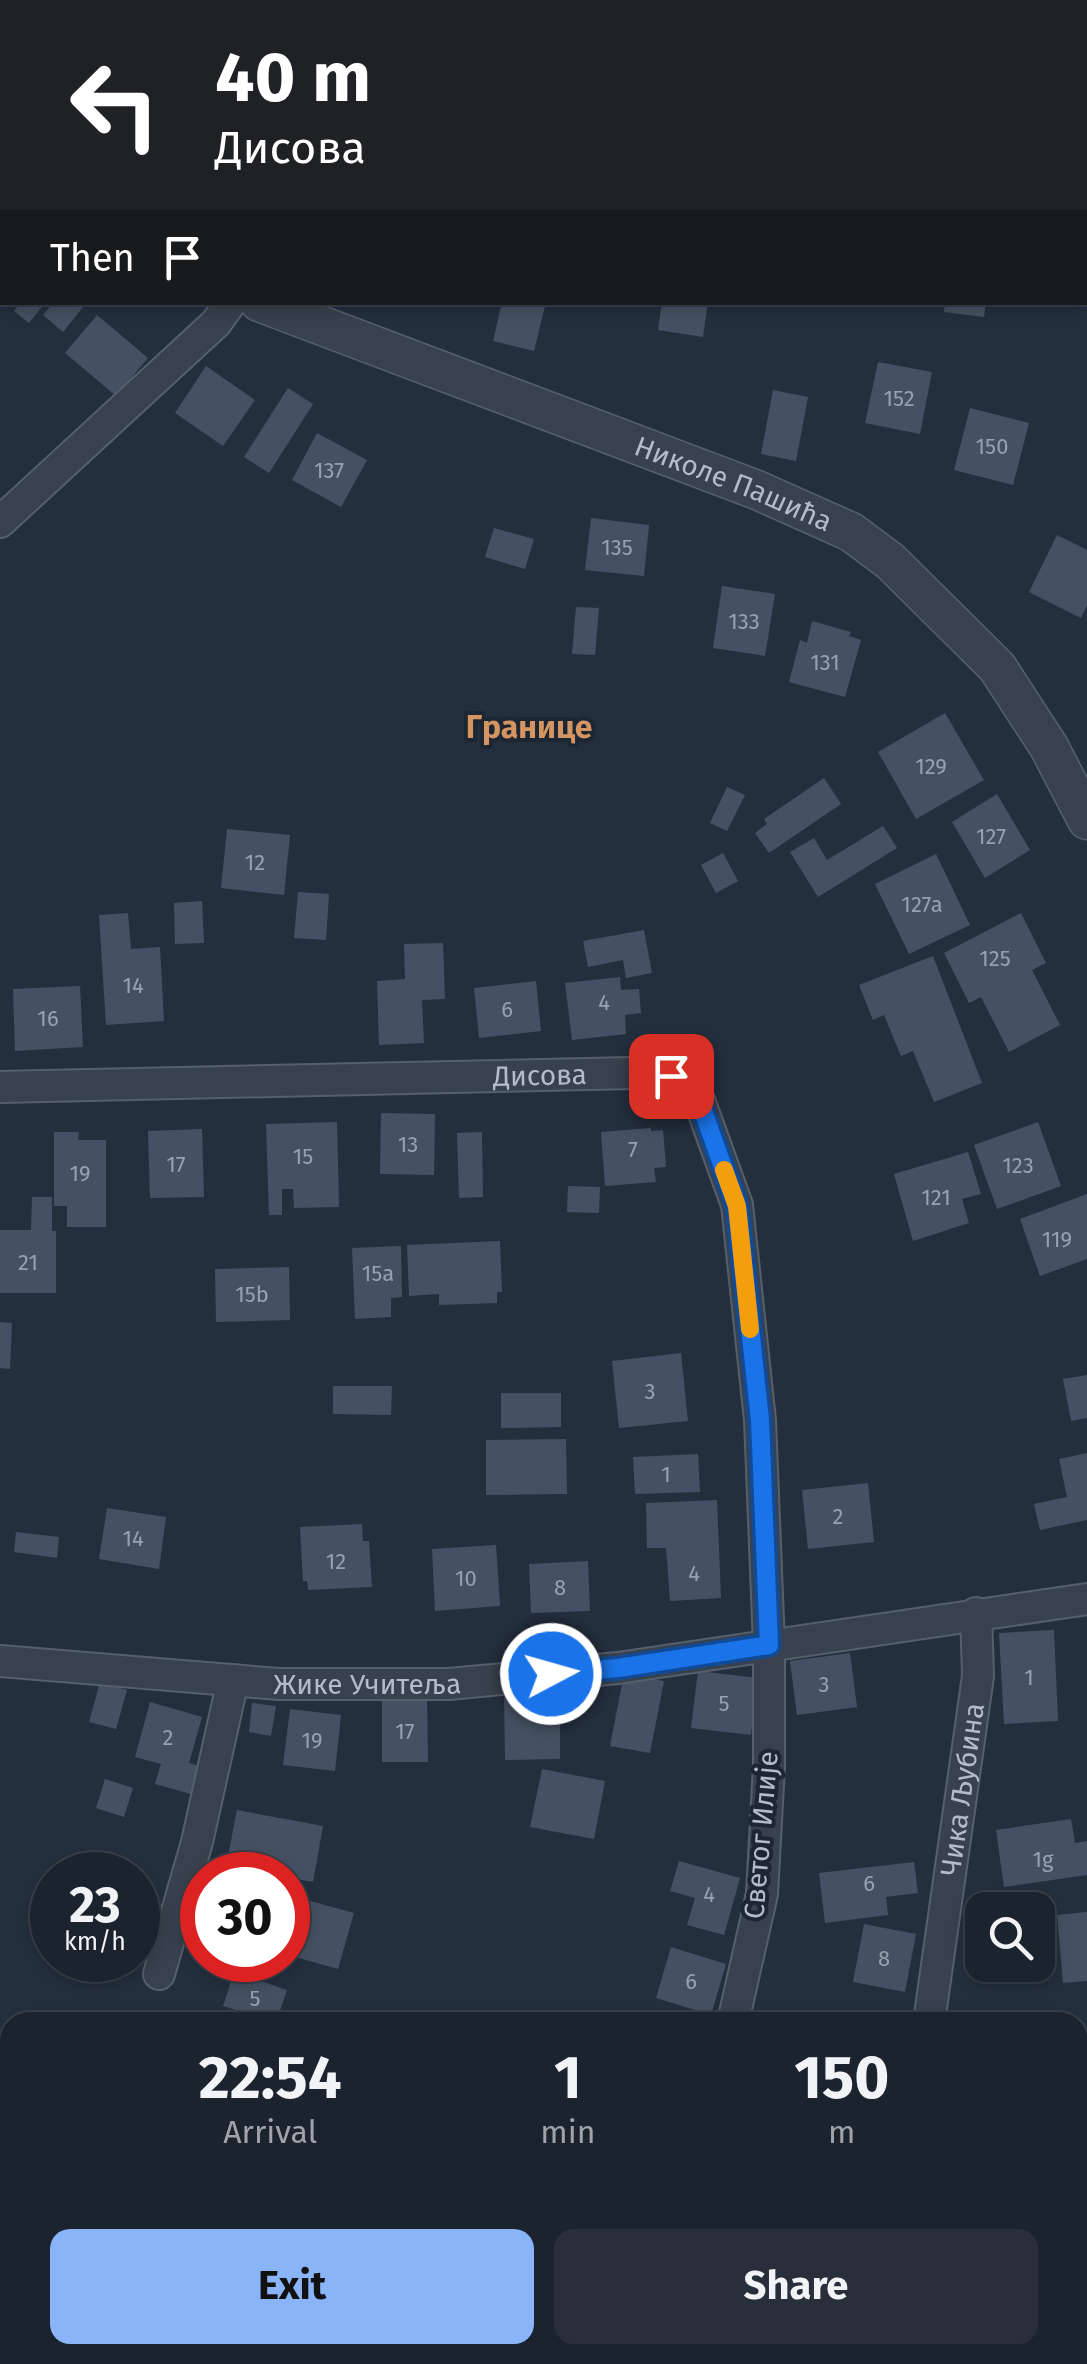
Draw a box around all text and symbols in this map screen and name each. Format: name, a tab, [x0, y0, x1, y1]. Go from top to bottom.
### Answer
text: 40 m	[215, 36, 371, 120]
icon: left	[50, 40, 180, 170]
text: Дисова	[215, 121, 366, 175]
icon: arrive	[155, 230, 210, 285]
text: Then	[50, 235, 135, 281]
house number: 152	[883, 385, 915, 412]
street label: Николе Пашића	[630, 429, 837, 538]
house number: 150	[976, 433, 1008, 460]
house number: 137	[314, 457, 344, 484]
house number: 135	[601, 534, 633, 561]
house number: 133	[728, 608, 760, 635]
house number: 131	[810, 649, 840, 676]
district label: Границе	[466, 708, 592, 746]
house number: 129	[915, 753, 947, 780]
house number: 127	[976, 823, 1006, 850]
house number: 12	[245, 849, 265, 876]
house number: 127a	[901, 891, 943, 918]
house number: 125	[979, 945, 1011, 972]
house number: 14	[122, 972, 144, 999]
house number: 4	[598, 989, 610, 1016]
house number: 6	[501, 996, 513, 1023]
house number: 16	[37, 1005, 59, 1032]
pin	[629, 1034, 714, 1119]
icon: arrive	[644, 1049, 699, 1104]
street label: Дисова	[492, 1058, 587, 1093]
house number: 13	[398, 1131, 418, 1158]
house number: 7	[628, 1136, 638, 1163]
house number: 15	[293, 1143, 313, 1170]
house number: 17	[166, 1151, 186, 1178]
house number: 123	[1002, 1152, 1034, 1179]
house number: 19	[69, 1160, 91, 1187]
house number: 121	[921, 1184, 951, 1211]
house number: 119	[1042, 1226, 1072, 1253]
house number: 21	[18, 1249, 38, 1276]
house number: 15a	[362, 1260, 394, 1287]
house number: 15b	[235, 1281, 269, 1308]
house number: 3	[645, 1378, 655, 1405]
house number: 1	[661, 1461, 671, 1488]
house number: 2	[833, 1503, 843, 1530]
house number: 14	[122, 1525, 144, 1552]
house number: 12	[326, 1548, 346, 1575]
house number: 4	[688, 1560, 700, 1587]
house number: 10	[455, 1565, 477, 1592]
house number: 8	[554, 1574, 566, 1601]
position arrow	[499, 1622, 603, 1726]
house number: 1	[1024, 1664, 1034, 1691]
street label: Жике Учитеља	[273, 1666, 462, 1701]
house number: 3	[819, 1671, 829, 1698]
house number: 5	[718, 1690, 730, 1717]
street label: Чика Љубина	[933, 1701, 991, 1878]
house number: 17	[395, 1718, 415, 1745]
house number: 2	[163, 1724, 173, 1751]
house number: 19	[301, 1727, 323, 1754]
street label: Светог Илије	[737, 1750, 785, 1920]
house number: 1g	[1033, 1846, 1054, 1873]
speed limit sign: 30	[180, 1852, 310, 1982]
house number: 6	[863, 1870, 875, 1897]
text: 23	[69, 1875, 121, 1935]
house number: 4	[703, 1881, 715, 1908]
map controls	[965, 1892, 1055, 1982]
button: search	[965, 1892, 1055, 1982]
text: km/h	[64, 1927, 126, 1957]
house number: 8	[878, 1945, 890, 1972]
house number: 6	[685, 1968, 697, 1995]
house number: 5	[249, 1985, 261, 2012]
text: 22:54	[199, 2042, 342, 2114]
text: 1	[554, 2042, 582, 2114]
text: 150	[794, 2042, 889, 2114]
text: Arrival	[223, 2113, 317, 2151]
text: min	[540, 2113, 596, 2151]
text: m	[828, 2113, 855, 2151]
button: Exit	[50, 2229, 534, 2344]
button: Share	[554, 2229, 1038, 2344]

